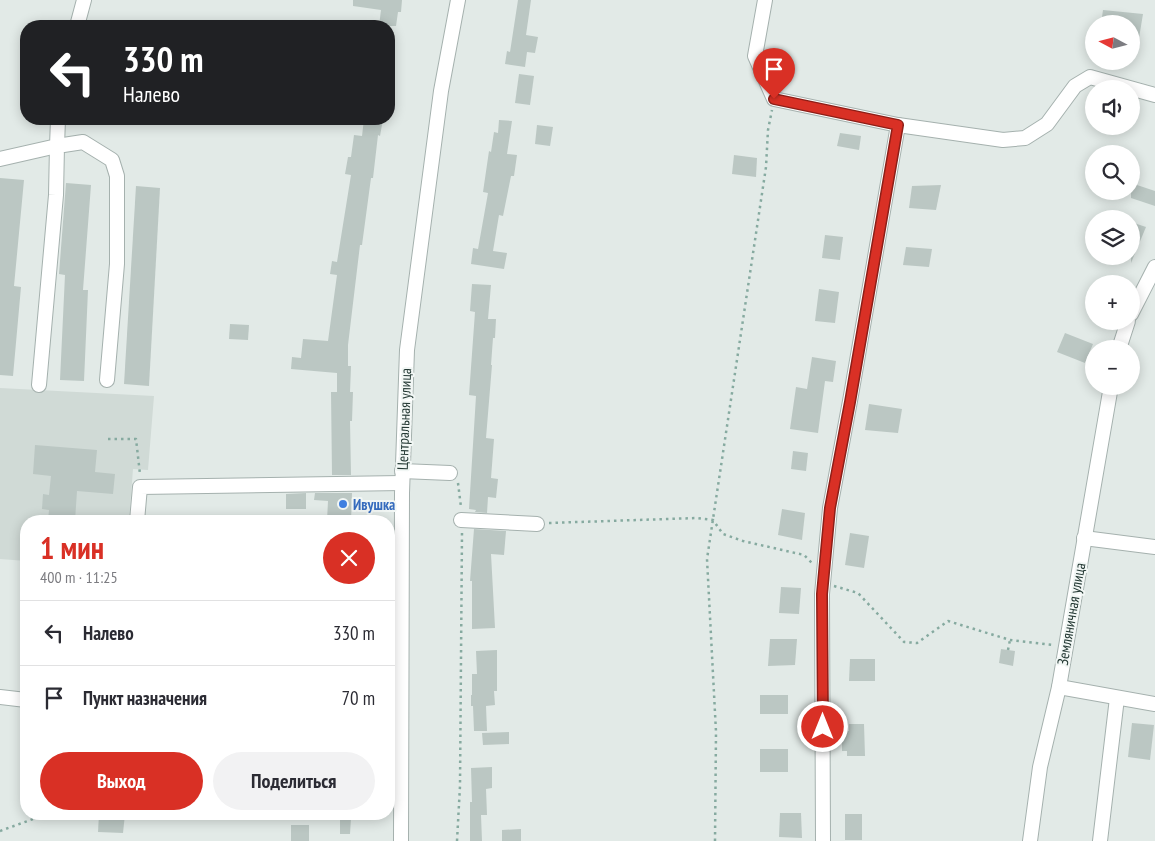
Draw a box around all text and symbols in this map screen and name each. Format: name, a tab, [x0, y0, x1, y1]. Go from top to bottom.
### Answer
north arrow	[1085, 15, 1140, 70]
map controls	[1085, 15, 1140, 395]
text: 330 m	[123, 36, 204, 82]
icon: left	[40, 40, 105, 105]
pin	[753, 48, 795, 99]
icon: arrive	[760, 55, 788, 83]
text: Налево	[123, 80, 180, 108]
button: sound	[1085, 80, 1140, 135]
button: search	[1085, 145, 1140, 200]
button: layers	[1085, 210, 1140, 265]
button: +	[1085, 275, 1140, 330]
button: −	[1085, 340, 1140, 395]
street label: Центральная улица	[393, 368, 415, 470]
place label: Ивушка	[353, 495, 395, 514]
marker: Ивушка	[337, 498, 349, 510]
text: 1 мин	[40, 528, 104, 567]
button: close	[323, 532, 375, 584]
street label: Земляничная улица	[1053, 561, 1089, 667]
text: 400 m · 11:25	[40, 567, 118, 587]
icon: left	[40, 619, 68, 647]
text: Налево	[83, 621, 134, 645]
text: 330 m	[333, 621, 375, 645]
icon: arrive	[40, 684, 68, 712]
text: Пункт назначения	[83, 686, 207, 710]
text: 70 m	[342, 686, 375, 710]
position arrow	[796, 700, 848, 752]
button: Выход	[40, 752, 203, 810]
button: Поделиться	[213, 752, 375, 810]

